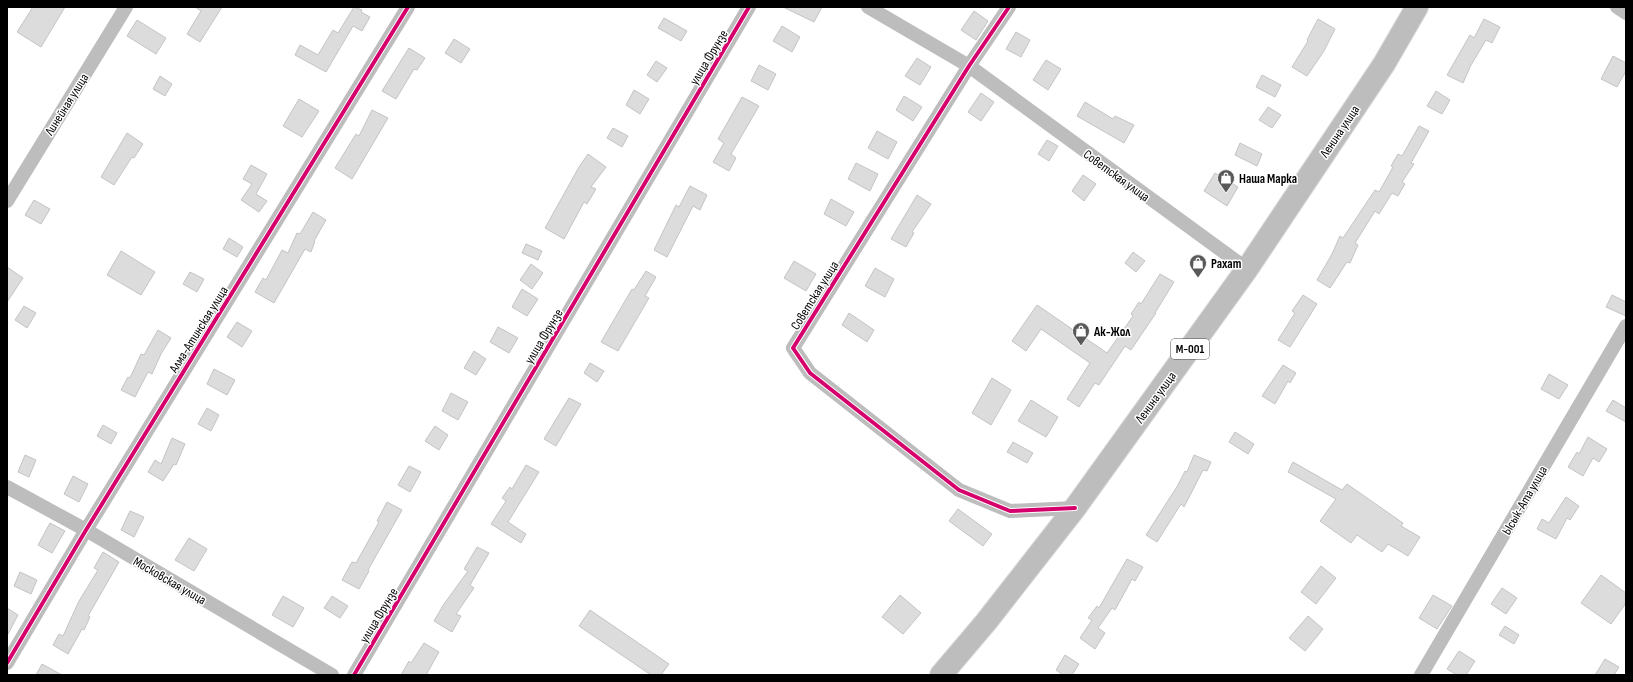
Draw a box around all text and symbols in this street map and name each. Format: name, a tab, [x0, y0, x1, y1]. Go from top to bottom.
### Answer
street label: улица Фрунзе	[686, 27, 732, 88]
street label: Линейная улица	[41, 71, 92, 139]
street label: Ленина улица	[1316, 102, 1363, 162]
street label: Советская улица	[1080, 146, 1153, 205]
shop icon: Наша Марка	[1216, 168, 1236, 193]
place label: Наша Марка	[1239, 171, 1297, 187]
shop icon: Рахат	[1188, 253, 1208, 278]
place label: Рахат	[1211, 256, 1242, 272]
street label: Советская улица	[787, 258, 842, 333]
street label: Алма-Атинская улица	[165, 283, 232, 376]
street label: улица Фрунзе	[521, 306, 567, 367]
shop icon: Ак-Жол	[1071, 321, 1091, 346]
place label: Ак-Жол	[1093, 324, 1131, 340]
road number: М-001	[1171, 339, 1209, 359]
street label: Ленина улица	[1131, 369, 1180, 427]
street label: Ысык-Ата улица	[1499, 463, 1551, 538]
street label: Московская улица	[130, 554, 209, 608]
street label: улица Фрунзе	[356, 585, 402, 646]

